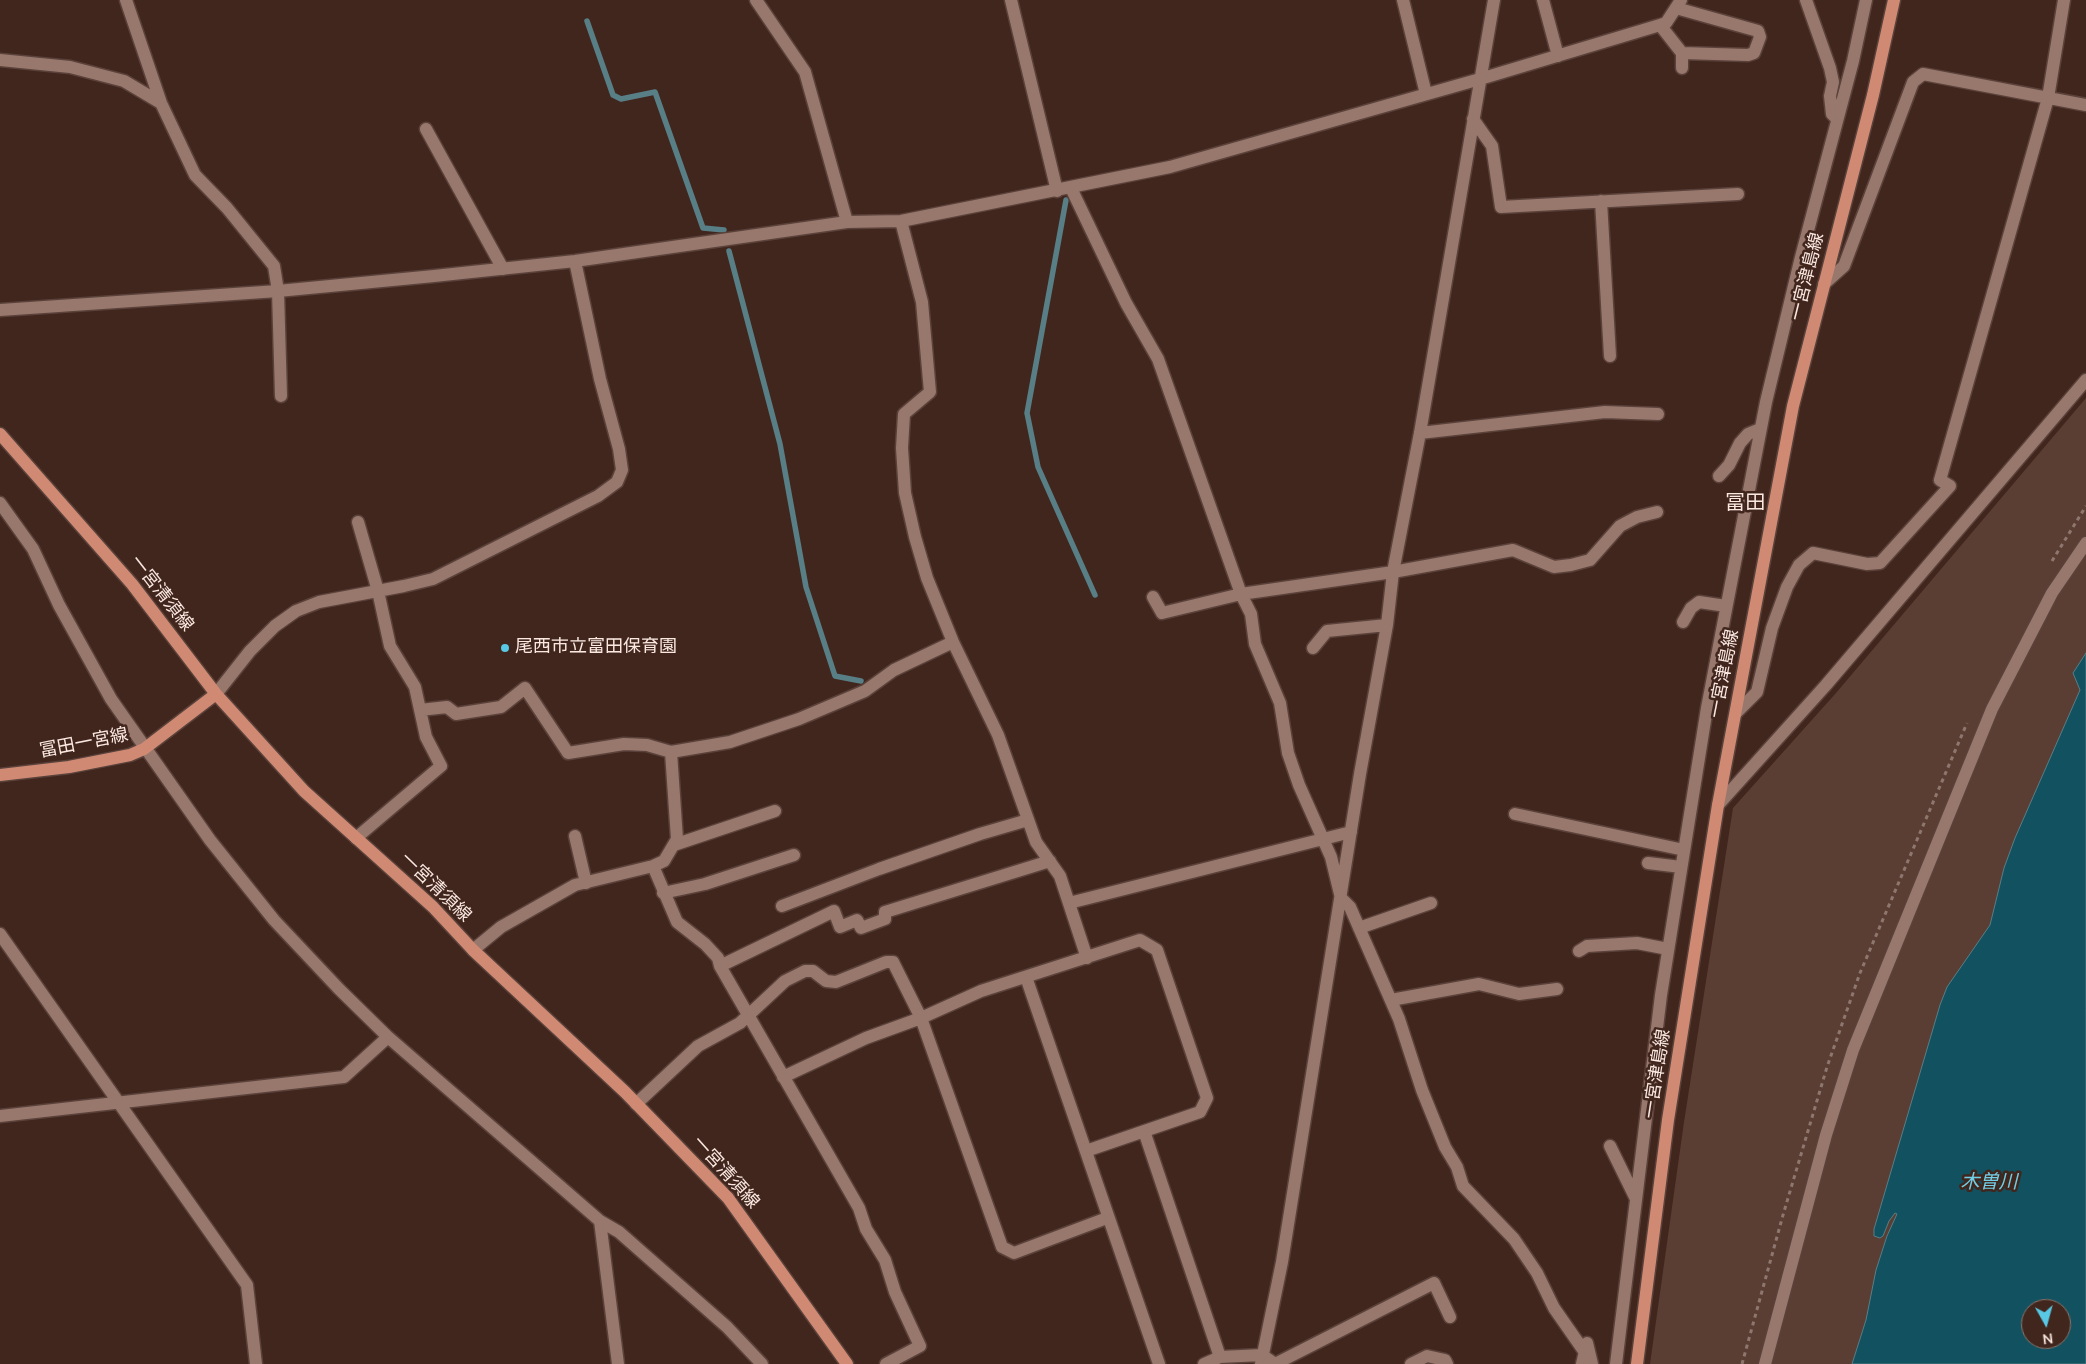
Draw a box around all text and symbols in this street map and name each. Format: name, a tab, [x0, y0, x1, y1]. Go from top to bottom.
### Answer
street label: 一宮津島線	[1787, 231, 1829, 323]
district label: 冨田	[1725, 492, 1765, 516]
street label: 一宮清須線	[125, 552, 197, 636]
street label: 一宮津島線	[1706, 628, 1744, 720]
place label: 尾西市立富田保育園	[515, 637, 677, 659]
marker: 尾西市立富田保育園	[499, 642, 511, 654]
street label: 冨田一宮線	[38, 725, 130, 763]
street label: 一宮清須線	[395, 849, 475, 927]
street label: 一宮津島線	[1640, 1028, 1676, 1120]
street label: 一宮清須線	[687, 1132, 763, 1214]
water label: 木曽川	[1961, 1172, 2017, 1194]
north arrow	[2021, 1299, 2071, 1349]
text: N	[2041, 1328, 2054, 1348]

